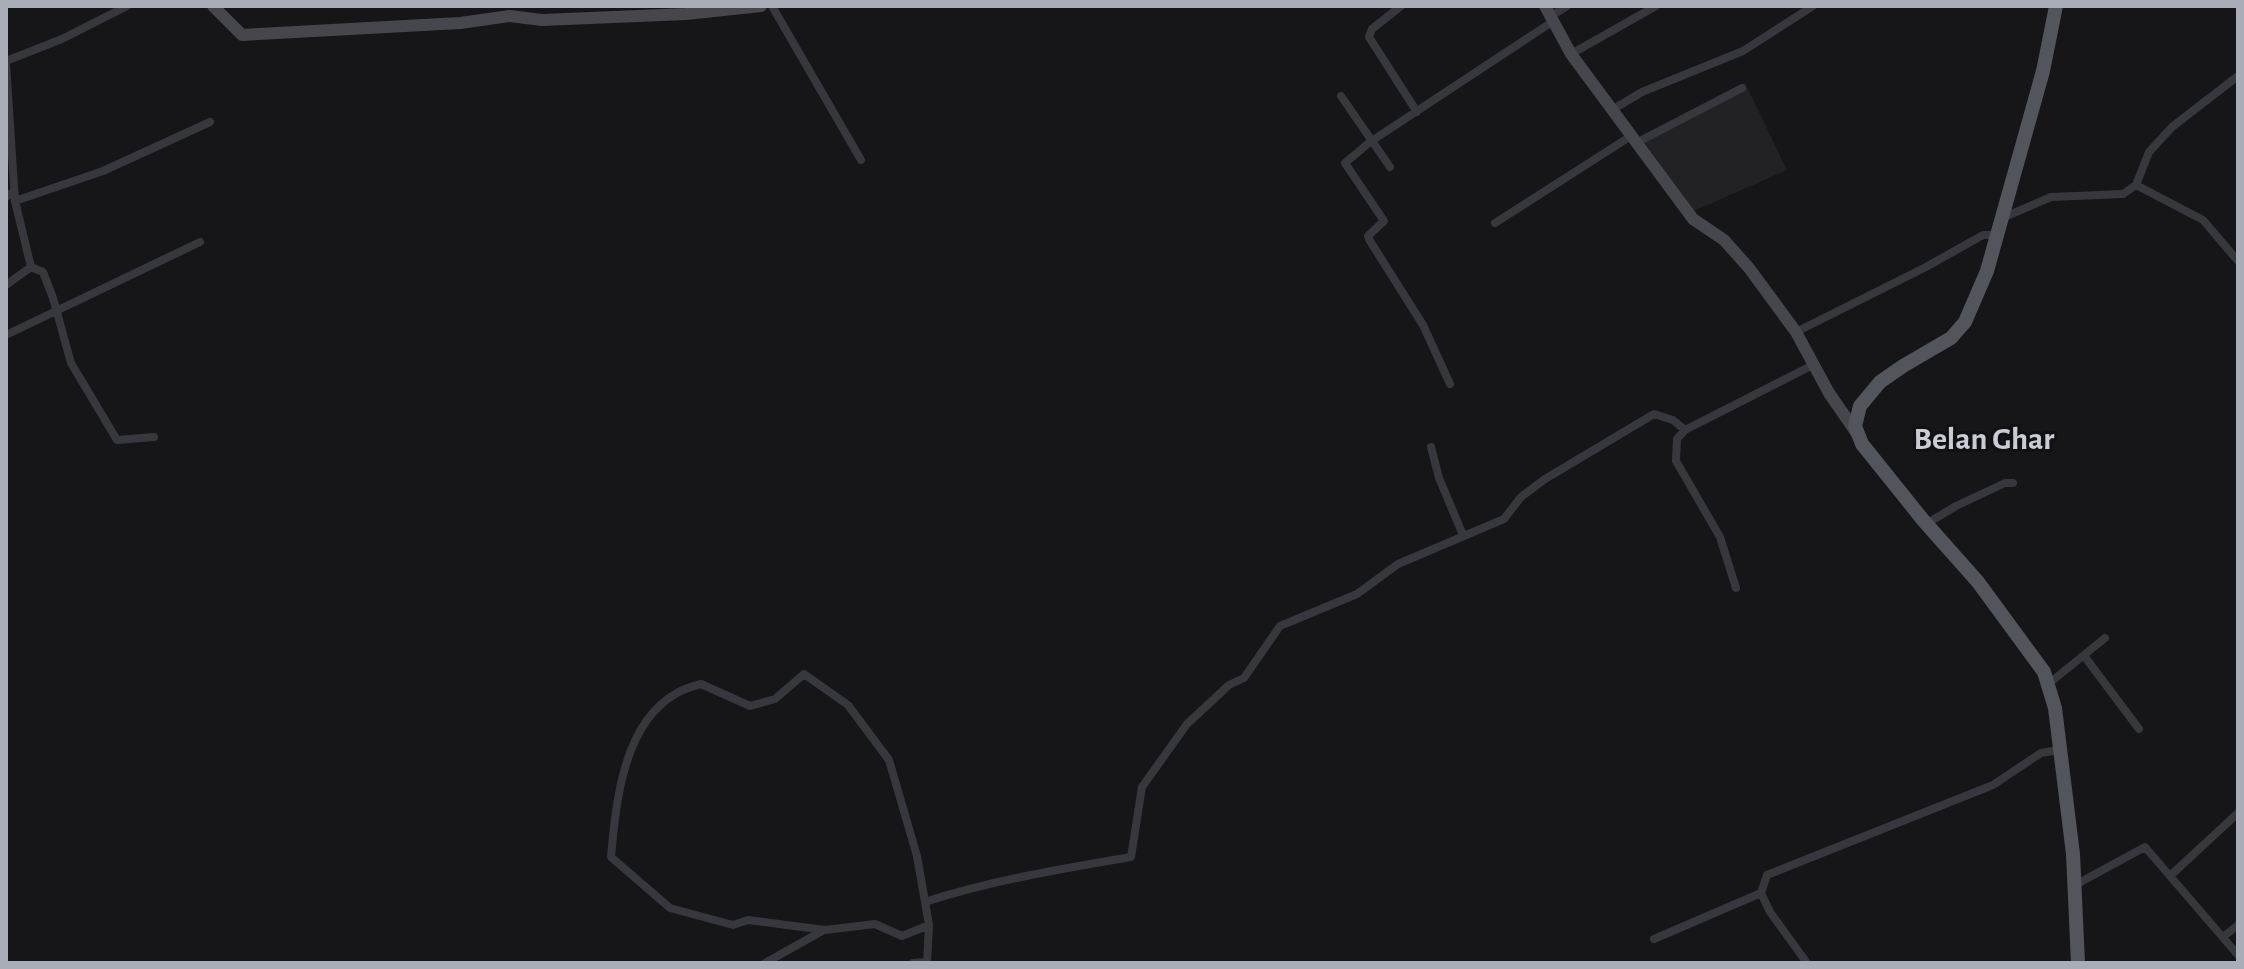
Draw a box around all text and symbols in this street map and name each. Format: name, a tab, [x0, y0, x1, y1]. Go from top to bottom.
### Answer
district label: Belan Ghar	[1914, 423, 2054, 455]

